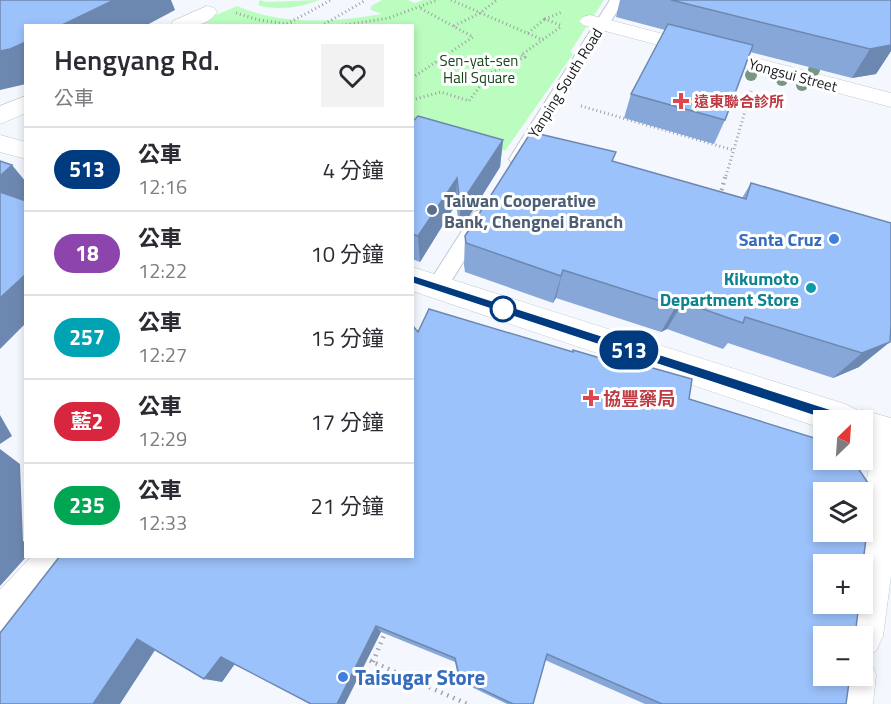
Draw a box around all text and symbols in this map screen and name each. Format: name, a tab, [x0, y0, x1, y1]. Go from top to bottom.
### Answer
street label: Yanping South Road	[522, 23, 608, 143]
text: Hengyang Rd.	[54, 38, 220, 81]
button: heart	[321, 44, 384, 107]
park label: Sen-yat-sen Hall Square	[440, 49, 518, 89]
street label: Yongsui Street	[746, 52, 841, 98]
text: 公車	[54, 82, 94, 113]
place label: 遠東聯合診所	[694, 90, 784, 113]
marker: 遠東聯合診所	[672, 92, 690, 110]
text: 公車	[138, 137, 182, 171]
text: 513	[69, 153, 105, 185]
text: 4 分鐘	[323, 153, 384, 187]
text: 12:16	[138, 171, 187, 202]
place label: Taiwan Cooperative Bank, Chengnei Branch	[444, 187, 623, 235]
marker: Taiwan Cooperative Bank, Chengnei Branch	[425, 203, 439, 217]
text: 公車	[138, 221, 182, 255]
place label: Santa Cruz	[739, 226, 822, 253]
marker: Santa Cruz	[827, 232, 841, 246]
text: 18	[75, 237, 99, 269]
text: 10 分鐘	[311, 237, 384, 271]
text: 12:22	[138, 255, 187, 286]
place label: Kikumoto Department Store	[660, 265, 799, 313]
marker: Kikumoto Department Store	[804, 281, 818, 295]
unlabelled marker	[490, 296, 516, 322]
text: 公車	[138, 305, 182, 339]
text: 257	[69, 321, 105, 353]
text: 15 分鐘	[311, 321, 384, 355]
line badge: 513	[594, 330, 664, 370]
text: 513	[611, 334, 647, 366]
text: 12:27	[138, 339, 187, 370]
place label: 協豐藥局	[603, 385, 675, 412]
text: 公車	[138, 389, 182, 423]
marker: 協豐藥局	[584, 391, 598, 405]
text: 藍2	[71, 405, 103, 437]
text: 17 分鐘	[311, 405, 384, 439]
north arrow	[813, 410, 873, 470]
map controls	[813, 410, 873, 686]
text: 12:29	[138, 423, 187, 454]
text: 公車	[138, 473, 182, 507]
button: layers	[813, 482, 873, 542]
text: 235	[69, 489, 105, 521]
text: 21 分鐘	[311, 489, 384, 523]
text: 12:33	[138, 507, 187, 538]
button: +	[813, 554, 873, 614]
button: −	[813, 626, 873, 686]
place label: Taisugar Store	[355, 661, 485, 693]
marker: Taisugar Store	[336, 670, 350, 684]

